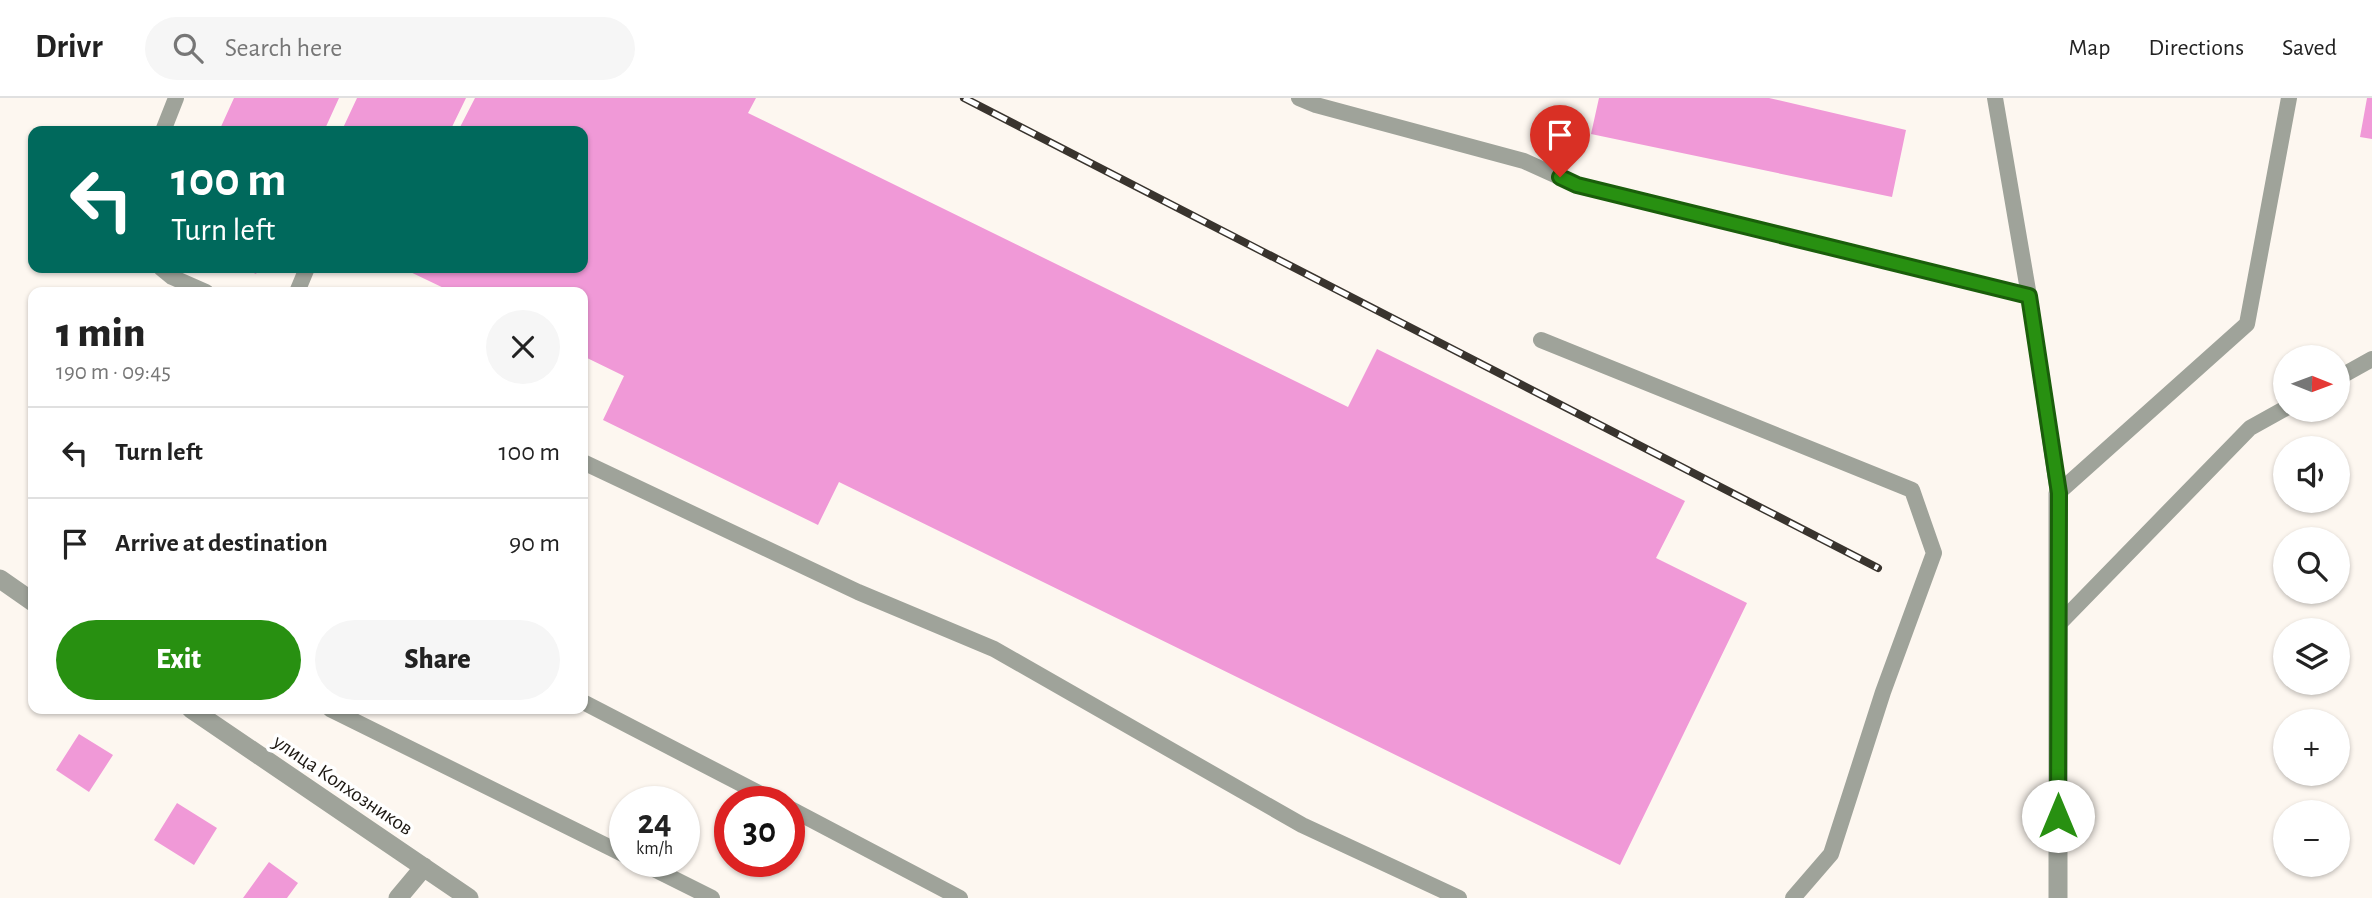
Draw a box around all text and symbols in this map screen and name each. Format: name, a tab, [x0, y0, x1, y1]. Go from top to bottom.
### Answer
search box	[145, 17, 635, 80]
icon: search	[169, 29, 207, 67]
text: Drivr	[35, 31, 103, 64]
text: Search here	[225, 35, 342, 61]
text: Map	[2068, 36, 2110, 60]
text: Directions	[2148, 36, 2244, 60]
text: Saved	[2282, 36, 2337, 60]
pin	[1530, 105, 1590, 177]
icon: arrive	[1541, 116, 1579, 154]
icon: left	[56, 154, 147, 245]
text: 100 m	[171, 156, 287, 205]
text: Turn left	[171, 214, 275, 246]
button: close	[486, 310, 560, 384]
text: 1 min	[56, 312, 145, 354]
north arrow	[2273, 345, 2350, 422]
map controls	[2273, 345, 2350, 877]
text: 190 m · 09:45	[56, 361, 171, 384]
icon: left	[56, 434, 94, 472]
button: sound	[2273, 436, 2350, 513]
text: Turn left	[115, 439, 203, 465]
text: 100 m	[499, 439, 560, 465]
icon: arrive	[56, 525, 94, 563]
button: search	[2273, 527, 2350, 604]
text: Arrive at destination	[115, 530, 328, 556]
text: 90 m	[509, 530, 560, 556]
button: layers	[2273, 618, 2350, 695]
button: Exit	[56, 620, 301, 700]
button: Share	[315, 620, 560, 700]
button: +	[2273, 709, 2350, 786]
street label: улица Колхозников	[269, 730, 417, 839]
position arrow	[2021, 779, 2095, 853]
speed limit sign: 30	[714, 786, 805, 877]
button: −	[2273, 800, 2350, 877]
text: 24	[637, 805, 672, 840]
text: km/h	[636, 840, 673, 858]

